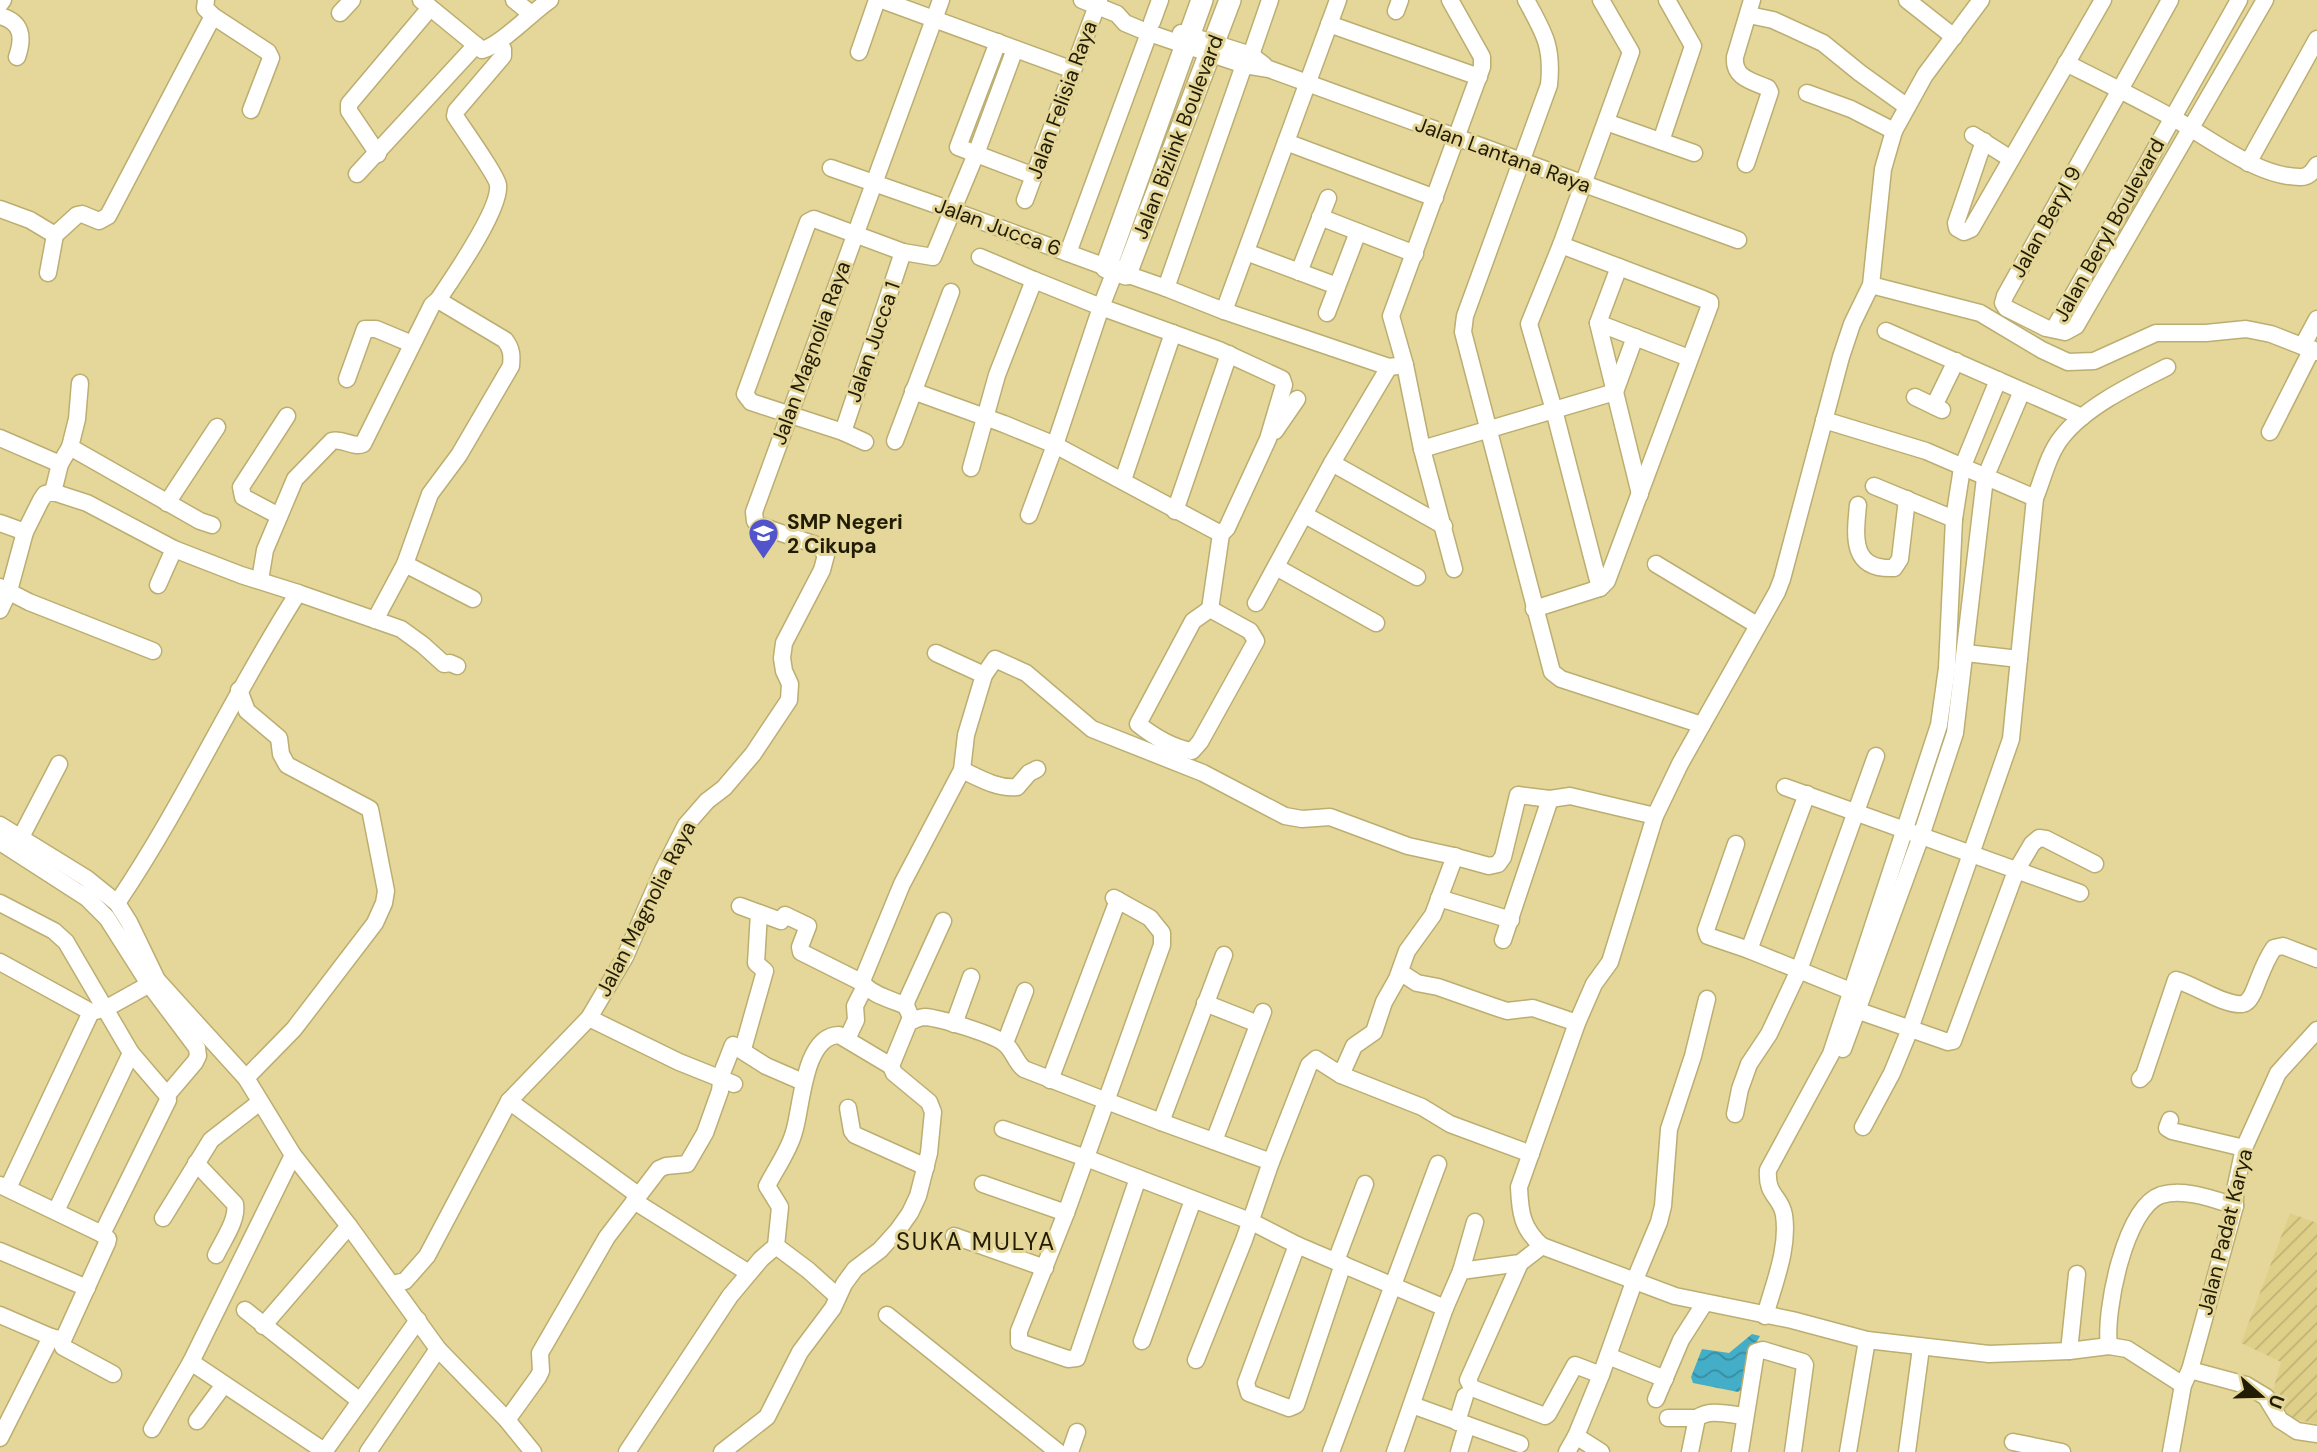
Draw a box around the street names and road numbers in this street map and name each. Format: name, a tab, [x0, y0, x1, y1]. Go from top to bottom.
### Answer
street label: Jalan Felisia Raya	[1020, 17, 1104, 183]
street label: Jalan Bizlink Boulevard	[1126, 31, 1230, 243]
street label: Jalan Lantana Raya	[1411, 110, 1595, 200]
street label: Jalan Beryl Boulevard	[2047, 133, 2171, 327]
street label: Jalan Beryl 9	[2004, 161, 2088, 283]
street label: Jalan Jucca 6	[931, 191, 1065, 263]
street label: Jalan Magnolia Raya	[765, 257, 857, 449]
street label: Jalan Jucca 1	[839, 278, 907, 406]
street label: Jalan Magnolia Raya	[590, 816, 702, 1002]
street label: Jalan Padat Karya	[2191, 1146, 2259, 1318]

